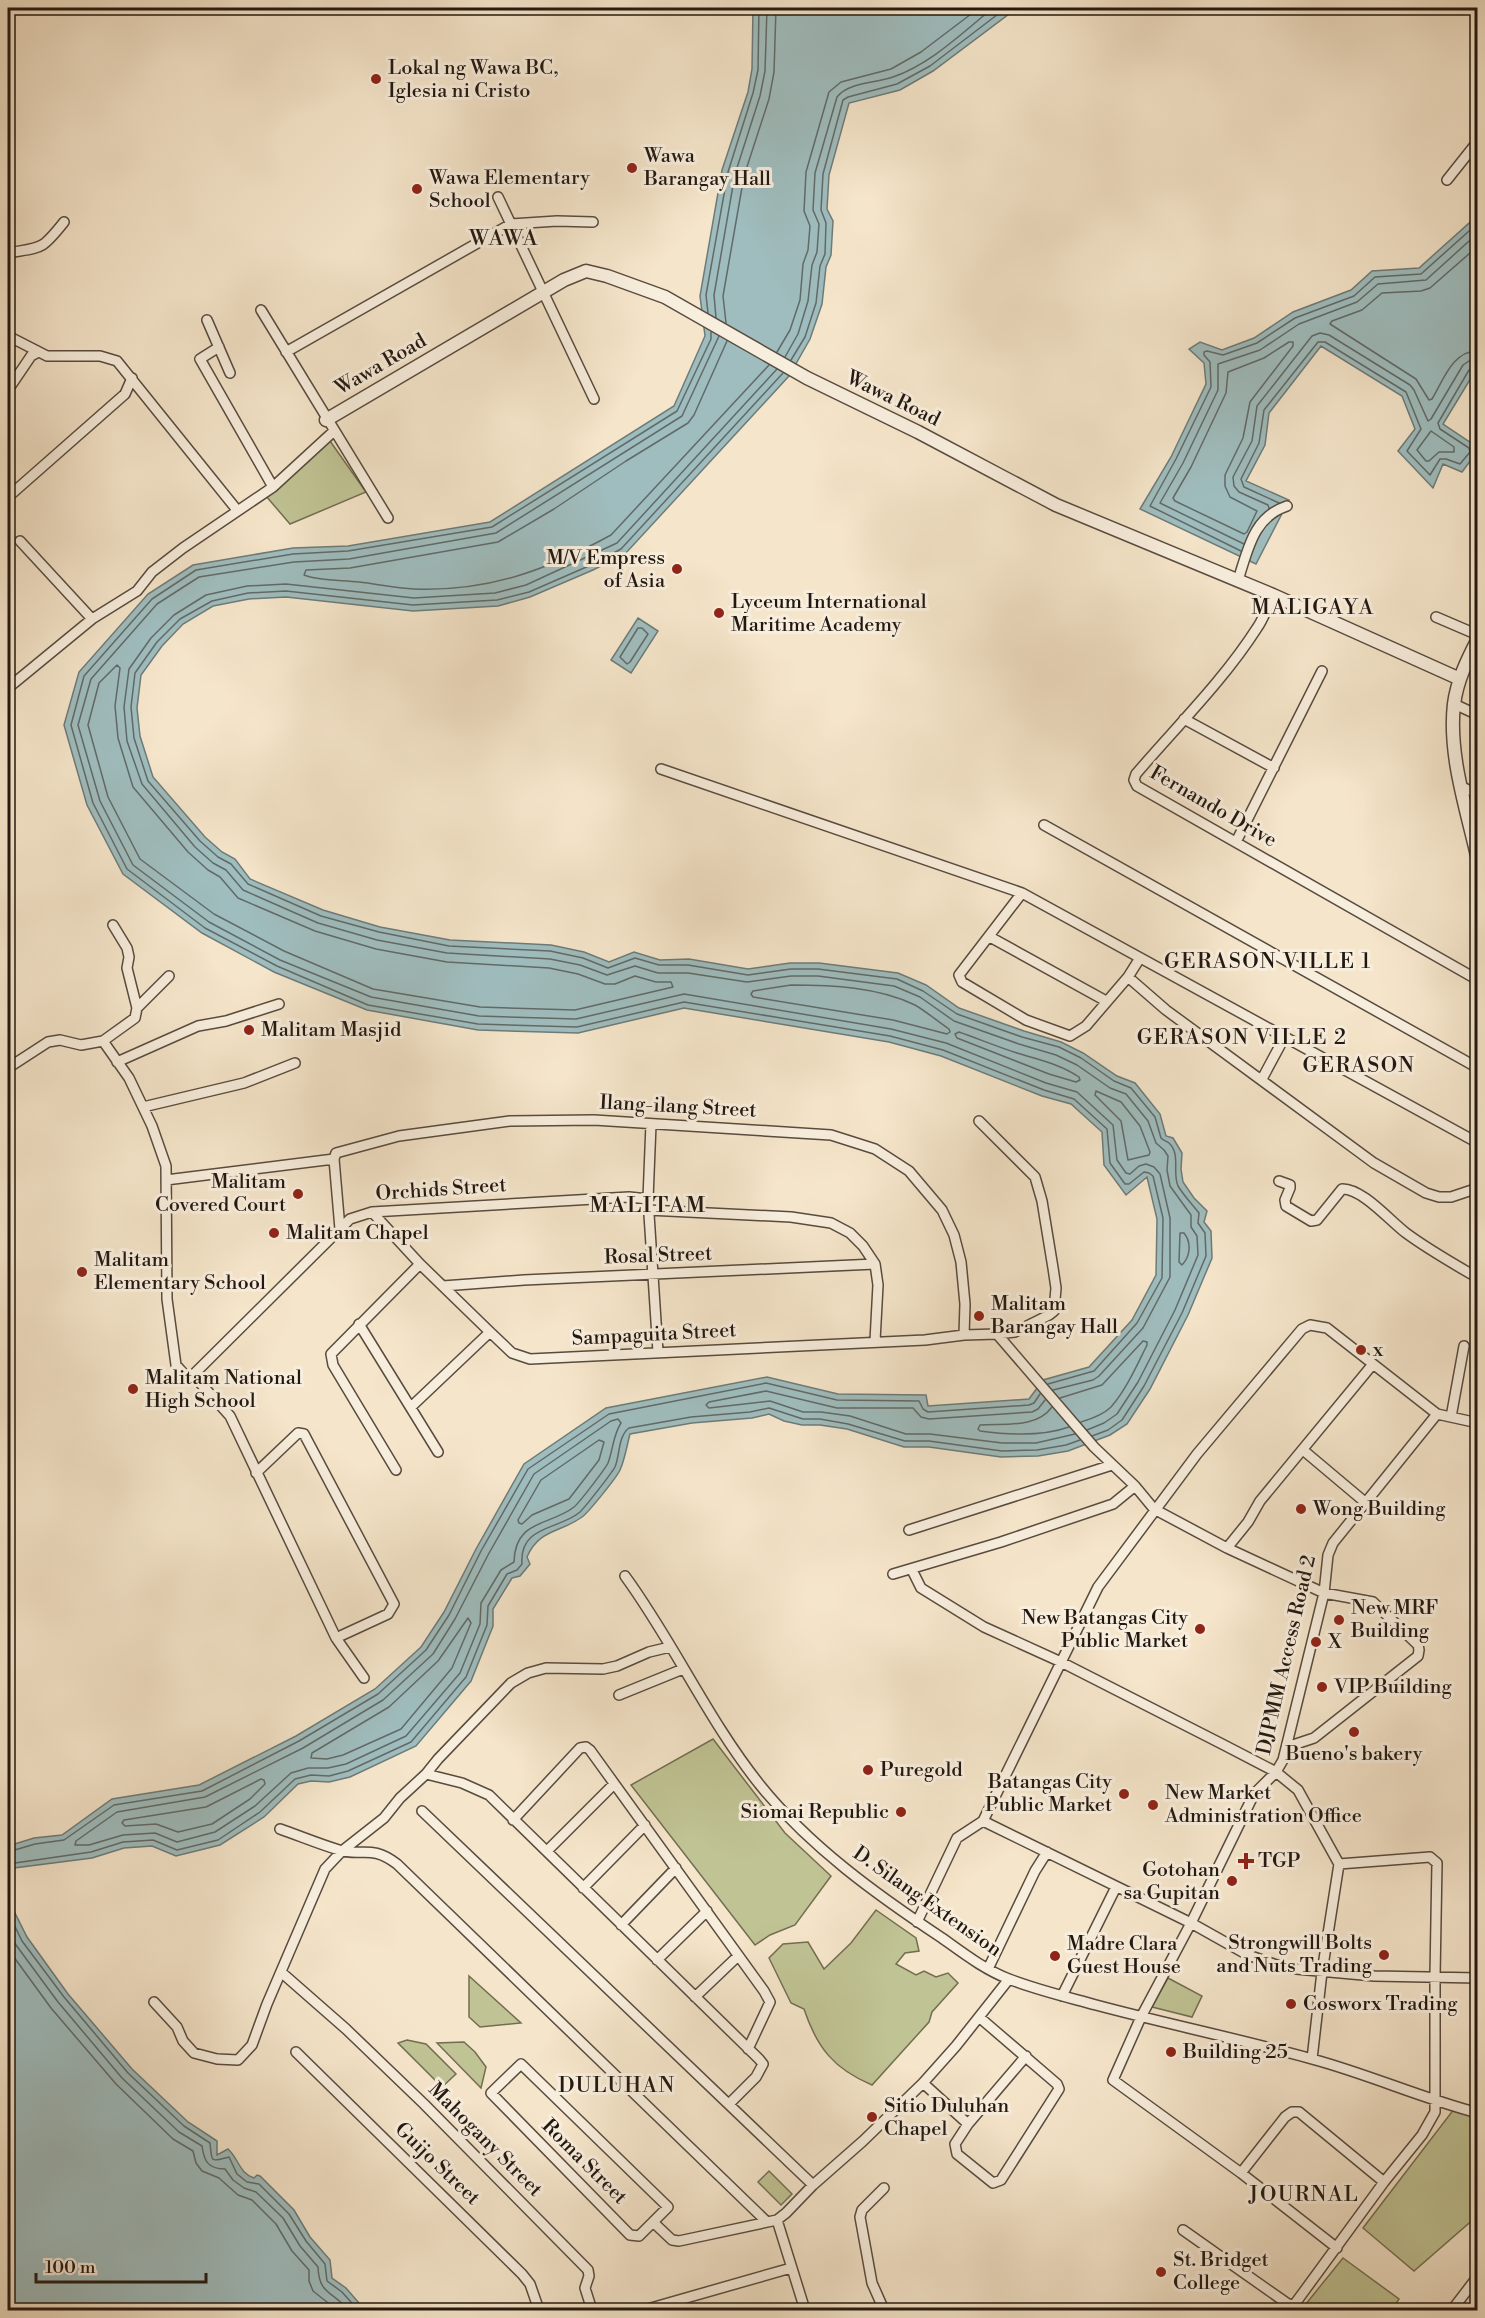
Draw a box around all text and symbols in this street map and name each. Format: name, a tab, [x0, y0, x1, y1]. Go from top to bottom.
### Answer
place label: Lokal ng Wawa BC, Iglesia ni Cristo	[388, 56, 558, 104]
marker: Lokal ng Wawa BC, Iglesia ni Cristo	[369, 72, 383, 86]
place label: Wawa Barangay Hall	[643, 144, 771, 192]
marker: Wawa Barangay Hall	[625, 161, 639, 175]
place label: Wawa Elementary School	[428, 166, 590, 214]
marker: Wawa Elementary School	[410, 182, 424, 196]
district label: WAWA	[468, 225, 539, 252]
street label: Wawa Road	[330, 329, 432, 402]
street label: Wawa Road	[841, 365, 945, 433]
place label: M/V Empress of Asia	[546, 546, 666, 594]
marker: M/V Empress of Asia	[670, 562, 684, 576]
place label: Lyceum International Maritime Academy	[731, 590, 927, 638]
district label: MALIGAYA	[1251, 595, 1375, 621]
marker: Lyceum International Maritime Academy	[712, 606, 726, 620]
street label: Fernando Drive	[1145, 761, 1281, 853]
district label: GERASON VILLE 1	[1164, 949, 1372, 975]
place label: Malitam Masjid	[261, 1018, 402, 1043]
marker: Malitam Masjid	[242, 1023, 256, 1037]
district label: GERASON VILLE 2	[1137, 1025, 1347, 1051]
district label: GERASON	[1303, 1053, 1415, 1079]
street label: Ilang-ilang Street	[599, 1090, 757, 1124]
place label: Malitam Covered Court	[155, 1170, 286, 1218]
street label: Orchids Street	[375, 1173, 507, 1207]
marker: Malitam Covered Court	[291, 1187, 305, 1201]
district label: MALITAM	[589, 1192, 707, 1219]
place label: Malitam Chapel	[286, 1221, 429, 1246]
marker: Malitam Chapel	[267, 1226, 281, 1240]
street label: Rosal Street	[604, 1242, 712, 1270]
place label: Malitam Elementary School	[94, 1248, 266, 1296]
marker: Malitam Elementary School	[75, 1265, 89, 1279]
place label: Malitam Barangay Hall	[990, 1292, 1118, 1340]
marker: Malitam Barangay Hall	[972, 1309, 986, 1323]
street label: Sampaguita Street	[571, 1318, 737, 1352]
place label: x	[1372, 1338, 1384, 1363]
marker: x	[1354, 1343, 1368, 1357]
place label: Malitam National High School	[145, 1366, 302, 1414]
marker: Malitam National High School	[126, 1382, 140, 1396]
place label: Wong Building	[1312, 1497, 1446, 1522]
marker: Wong Building	[1294, 1502, 1308, 1516]
street label: DJPMM Access Road 2	[1252, 1553, 1322, 1757]
place label: New MRF Building	[1350, 1596, 1438, 1644]
place label: New Batangas City Public Market	[1022, 1606, 1188, 1654]
marker: New MRF Building	[1332, 1613, 1346, 1627]
marker: New Batangas City Public Market	[1193, 1622, 1207, 1636]
place label: X	[1327, 1630, 1342, 1655]
marker: X	[1309, 1635, 1323, 1649]
place label: VIP Building	[1333, 1675, 1453, 1700]
marker: VIP Building	[1315, 1680, 1329, 1694]
marker: Bueno's bakery	[1347, 1725, 1361, 1739]
place label: Bueno's bakery	[1284, 1742, 1423, 1767]
place label: Puregold	[880, 1758, 963, 1783]
marker: Puregold	[861, 1763, 875, 1777]
place label: Batangas City Public Market	[985, 1770, 1112, 1818]
place label: New Market Administration Office	[1164, 1781, 1362, 1829]
marker: Batangas City Public Market	[1117, 1787, 1131, 1801]
marker: New Market Administration Office	[1146, 1798, 1160, 1812]
place label: Siomai Republic	[741, 1800, 889, 1825]
marker: Siomai Republic	[894, 1805, 908, 1819]
street label: D. Silang Extension	[848, 1841, 1006, 1963]
place label: TGP	[1258, 1849, 1301, 1874]
marker: TGP	[1239, 1854, 1253, 1868]
place label: Gotohan sa Gupitan	[1124, 1858, 1220, 1906]
marker: Gotohan sa Gupitan	[1225, 1874, 1239, 1888]
place label: Strongwill Bolts and Nuts Trading	[1216, 1931, 1373, 1979]
place label: Madre Clara Guest House	[1067, 1932, 1181, 1980]
marker: Strongwill Bolts and Nuts Trading	[1377, 1948, 1391, 1962]
marker: Madre Clara Guest House	[1048, 1949, 1062, 1963]
place label: Cosworx Trading	[1303, 1992, 1458, 2017]
marker: Cosworx Trading	[1284, 1997, 1298, 2011]
place label: Building 25	[1182, 2040, 1288, 2065]
marker: Building 25	[1164, 2045, 1178, 2059]
district label: DULUHAN	[558, 2073, 676, 2099]
street label: Mahogany Street	[423, 2078, 547, 2202]
place label: Sitio Duluhan Chapel	[884, 2094, 1009, 2142]
marker: Sitio Duluhan Chapel	[865, 2110, 879, 2124]
street label: Roma Street	[536, 2114, 632, 2210]
street label: Guijo Street	[389, 2117, 485, 2211]
district label: JOURNAL	[1248, 2182, 1359, 2208]
scale bar	[36, 2246, 206, 2284]
place label: St. Bridget College	[1173, 2248, 1269, 2296]
text: 100 m	[45, 2256, 96, 2279]
marker: St. Bridget College	[1154, 2265, 1168, 2279]

